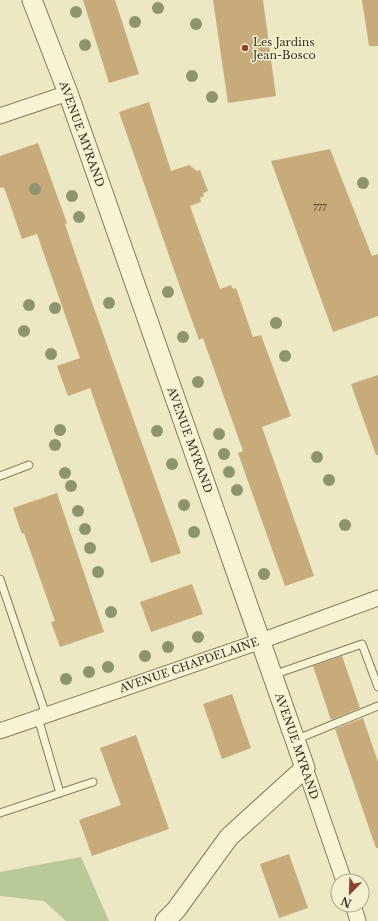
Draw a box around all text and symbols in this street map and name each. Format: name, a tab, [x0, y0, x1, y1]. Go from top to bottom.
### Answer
place label: Les Jardins Jean-Bosco	[251, 35, 316, 62]
marker: Les Jardins Jean-Bosco	[240, 43, 250, 53]
street label: AVENUE MYRAND	[56, 78, 108, 189]
house number: 777	[313, 202, 327, 213]
street label: AVENUE MYRAND	[164, 384, 216, 495]
street label: AVENUE CHAPDELAINE	[117, 635, 260, 696]
street label: AVENUE MYRAND	[272, 690, 322, 801]
north arrow	[330, 873, 370, 913]
text: N	[338, 893, 354, 911]

